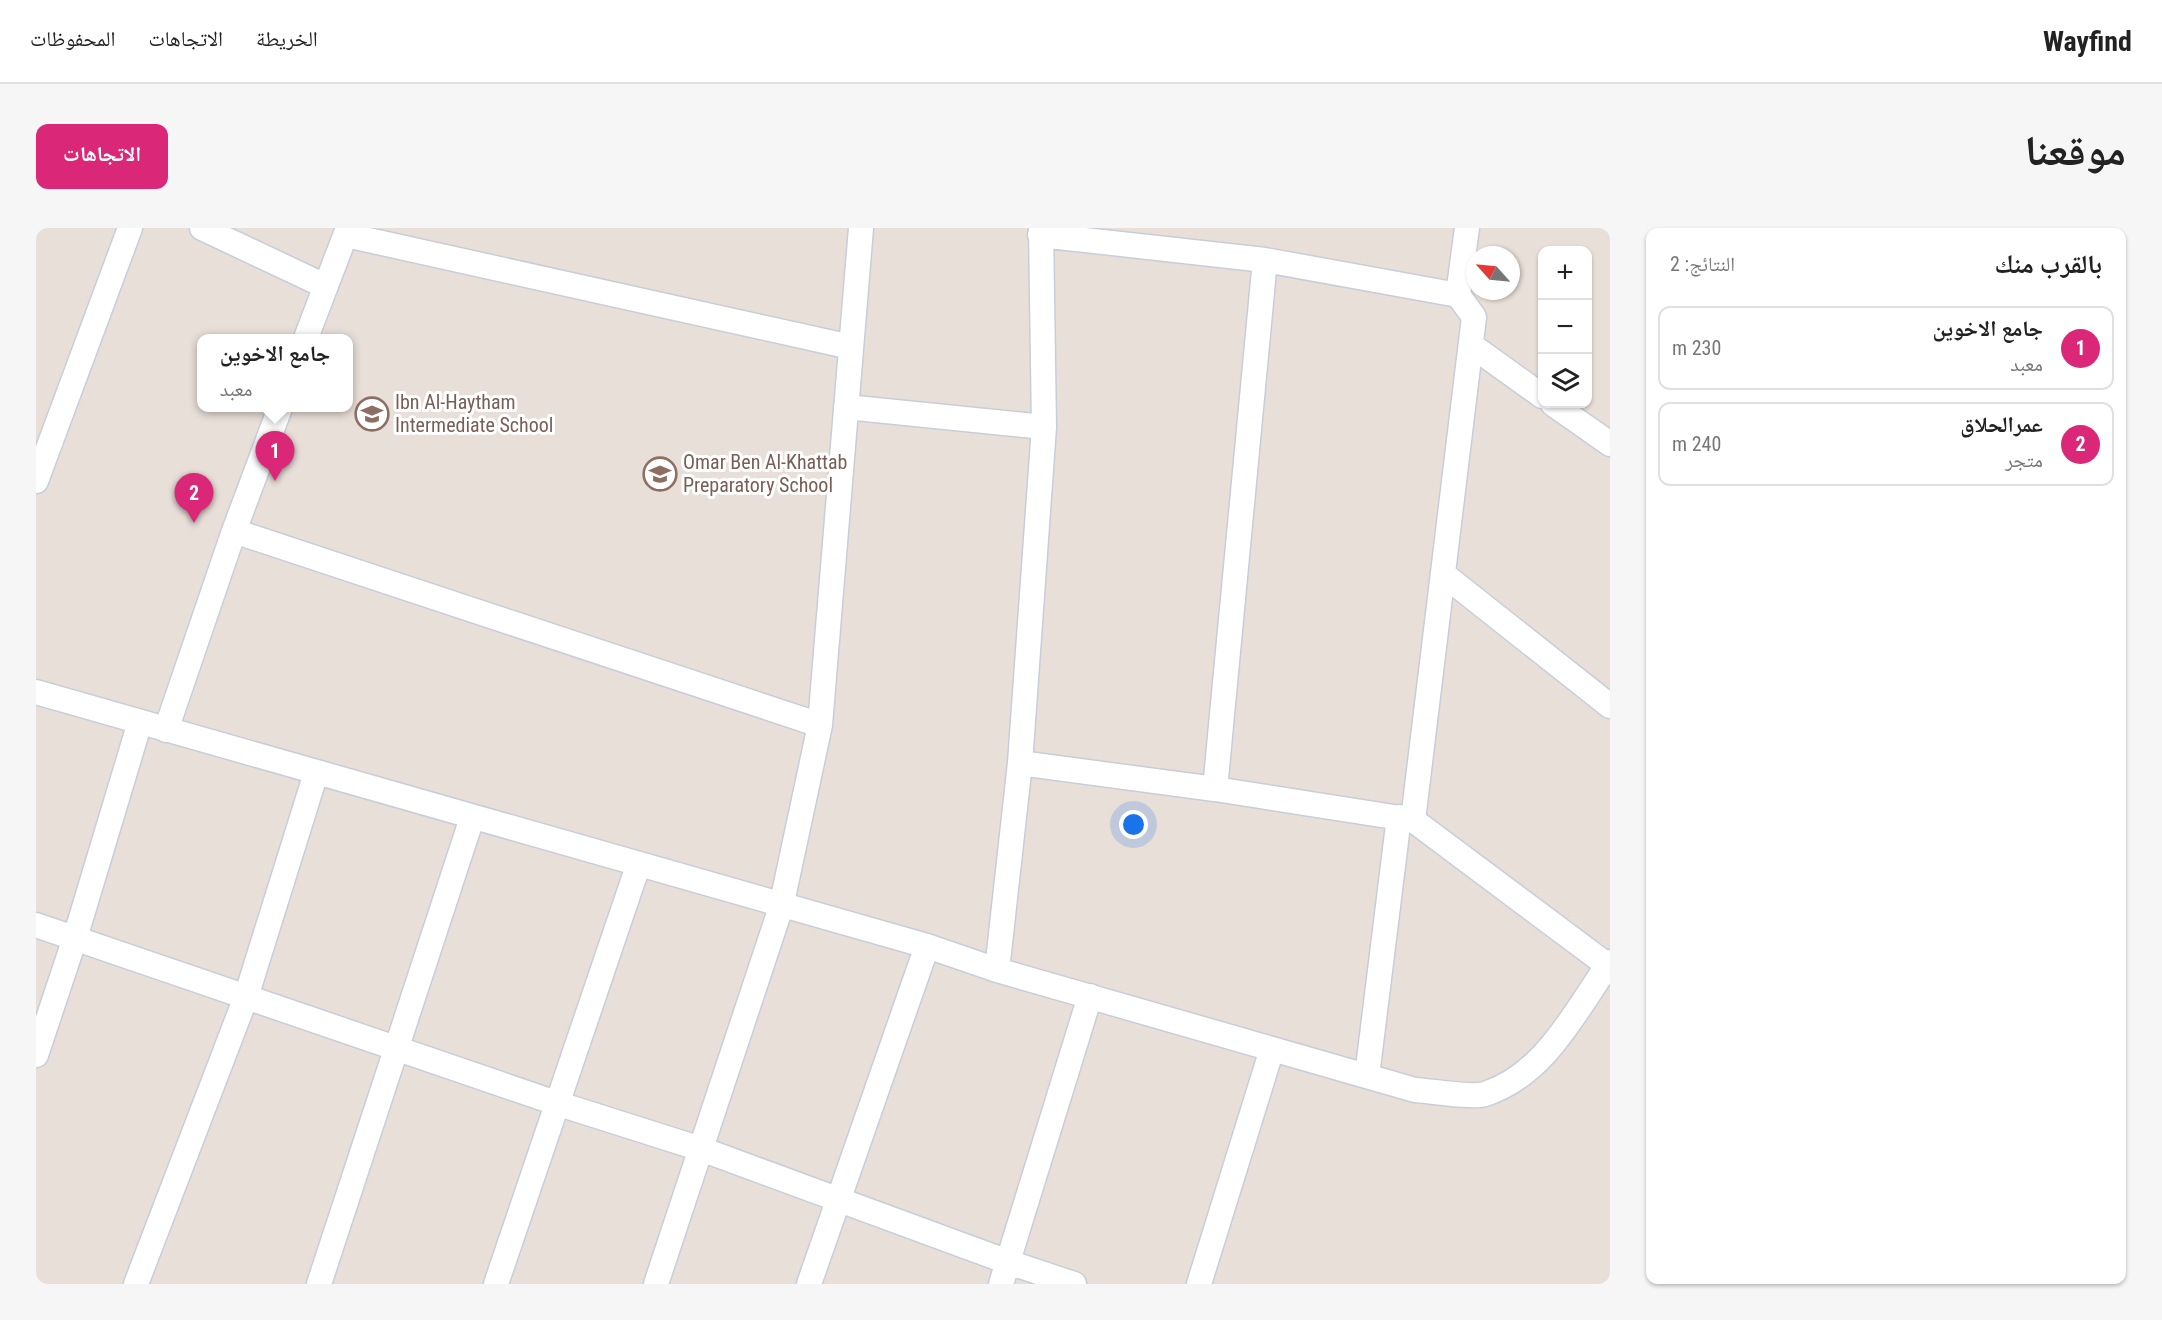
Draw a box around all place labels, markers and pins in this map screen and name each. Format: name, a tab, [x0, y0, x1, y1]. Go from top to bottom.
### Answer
place label: Ibn Al-Haytham Intermediate School	[395, 390, 553, 437]
school or university icon: Ibn Al-Haytham Intermediate School	[354, 396, 390, 432]
pin: 1	[256, 432, 294, 481]
place label: Omar Ben Al-Khattab Preparatory School	[683, 450, 847, 497]
school or university icon: Omar Ben Al-Khattab Preparatory School	[642, 456, 678, 492]
pin: 2	[174, 474, 214, 523]

